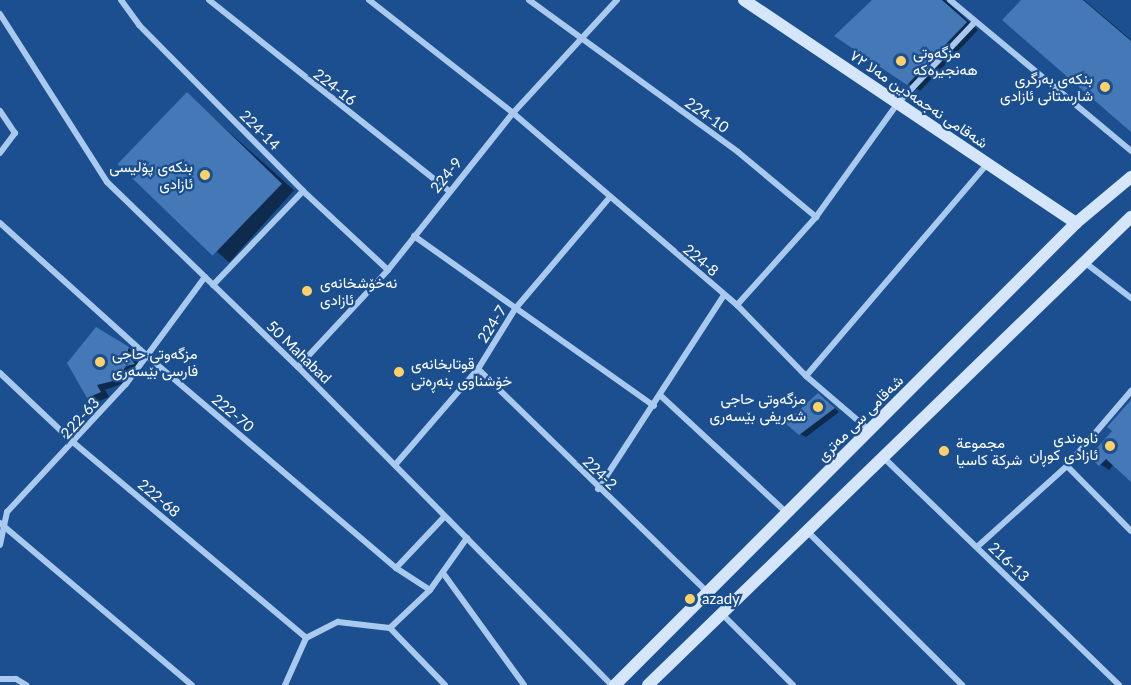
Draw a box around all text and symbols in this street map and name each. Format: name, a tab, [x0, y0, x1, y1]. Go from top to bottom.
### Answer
place label: مزگەوتی ھەنجیرەکە	[913, 43, 978, 78]
street label: شەقامی نەجمەدین مەلا ٧٢	[847, 46, 991, 152]
marker: مزگەوتی ھەنجیرەکە	[894, 54, 908, 68]
street label: 224-16	[310, 65, 360, 109]
place label: بنکەی بەرگری شارستانی ئازادی	[1000, 69, 1093, 104]
marker: بنکەی بەرگری شارستانی ئازادی	[1098, 80, 1112, 94]
street label: 224-10	[682, 94, 732, 136]
street label: 224-14	[236, 106, 284, 154]
street label: 224-9	[426, 154, 466, 196]
place label: بنکەی پۆلیسی ئازادی	[109, 157, 193, 192]
marker: بنکەی پۆلیسی ئازادی	[198, 168, 212, 182]
street label: 224-8	[680, 240, 722, 280]
place label: نەخۆشخانەی ئازادی	[320, 273, 397, 308]
marker: نەخۆشخانەی ئازادی	[298, 282, 316, 300]
street label: 224-7	[474, 302, 510, 346]
street label: 50 Mahabad	[263, 317, 335, 387]
place label: مزگەوتی حاجی فارسی بێسەری	[112, 344, 198, 379]
place label: قوتابخانەی خۆشناوی بنەڕەتی	[411, 354, 512, 389]
marker: مزگەوتی حاجی فارسی بێسەری	[93, 355, 107, 369]
marker: قوتابخانەی خۆشناوی بنەڕەتی	[392, 365, 406, 379]
street label: شەقامی سی مەتری	[813, 371, 907, 465]
place label: مزگەوتی حاجی شەریفی بێسەری	[710, 389, 806, 424]
street label: 222-70	[208, 390, 258, 436]
street label: 222-63	[57, 394, 103, 442]
marker: مزگەوتی حاجی شەریفی بێسەری	[811, 400, 825, 414]
place label: ناوەندی ئازادی کوڕان	[1029, 428, 1098, 463]
place label: مجموعة شرکة کاسیا	[956, 433, 1022, 468]
marker: ناوەندی ئازادی کوڕان	[1103, 439, 1117, 453]
marker: مجموعة شرکة کاسیا	[937, 444, 951, 458]
street label: 224-2	[579, 453, 621, 493]
street label: 222-68	[134, 475, 184, 521]
street label: 216-13	[985, 538, 1033, 586]
place label: azady	[702, 590, 740, 608]
marker: azady	[683, 592, 697, 606]

